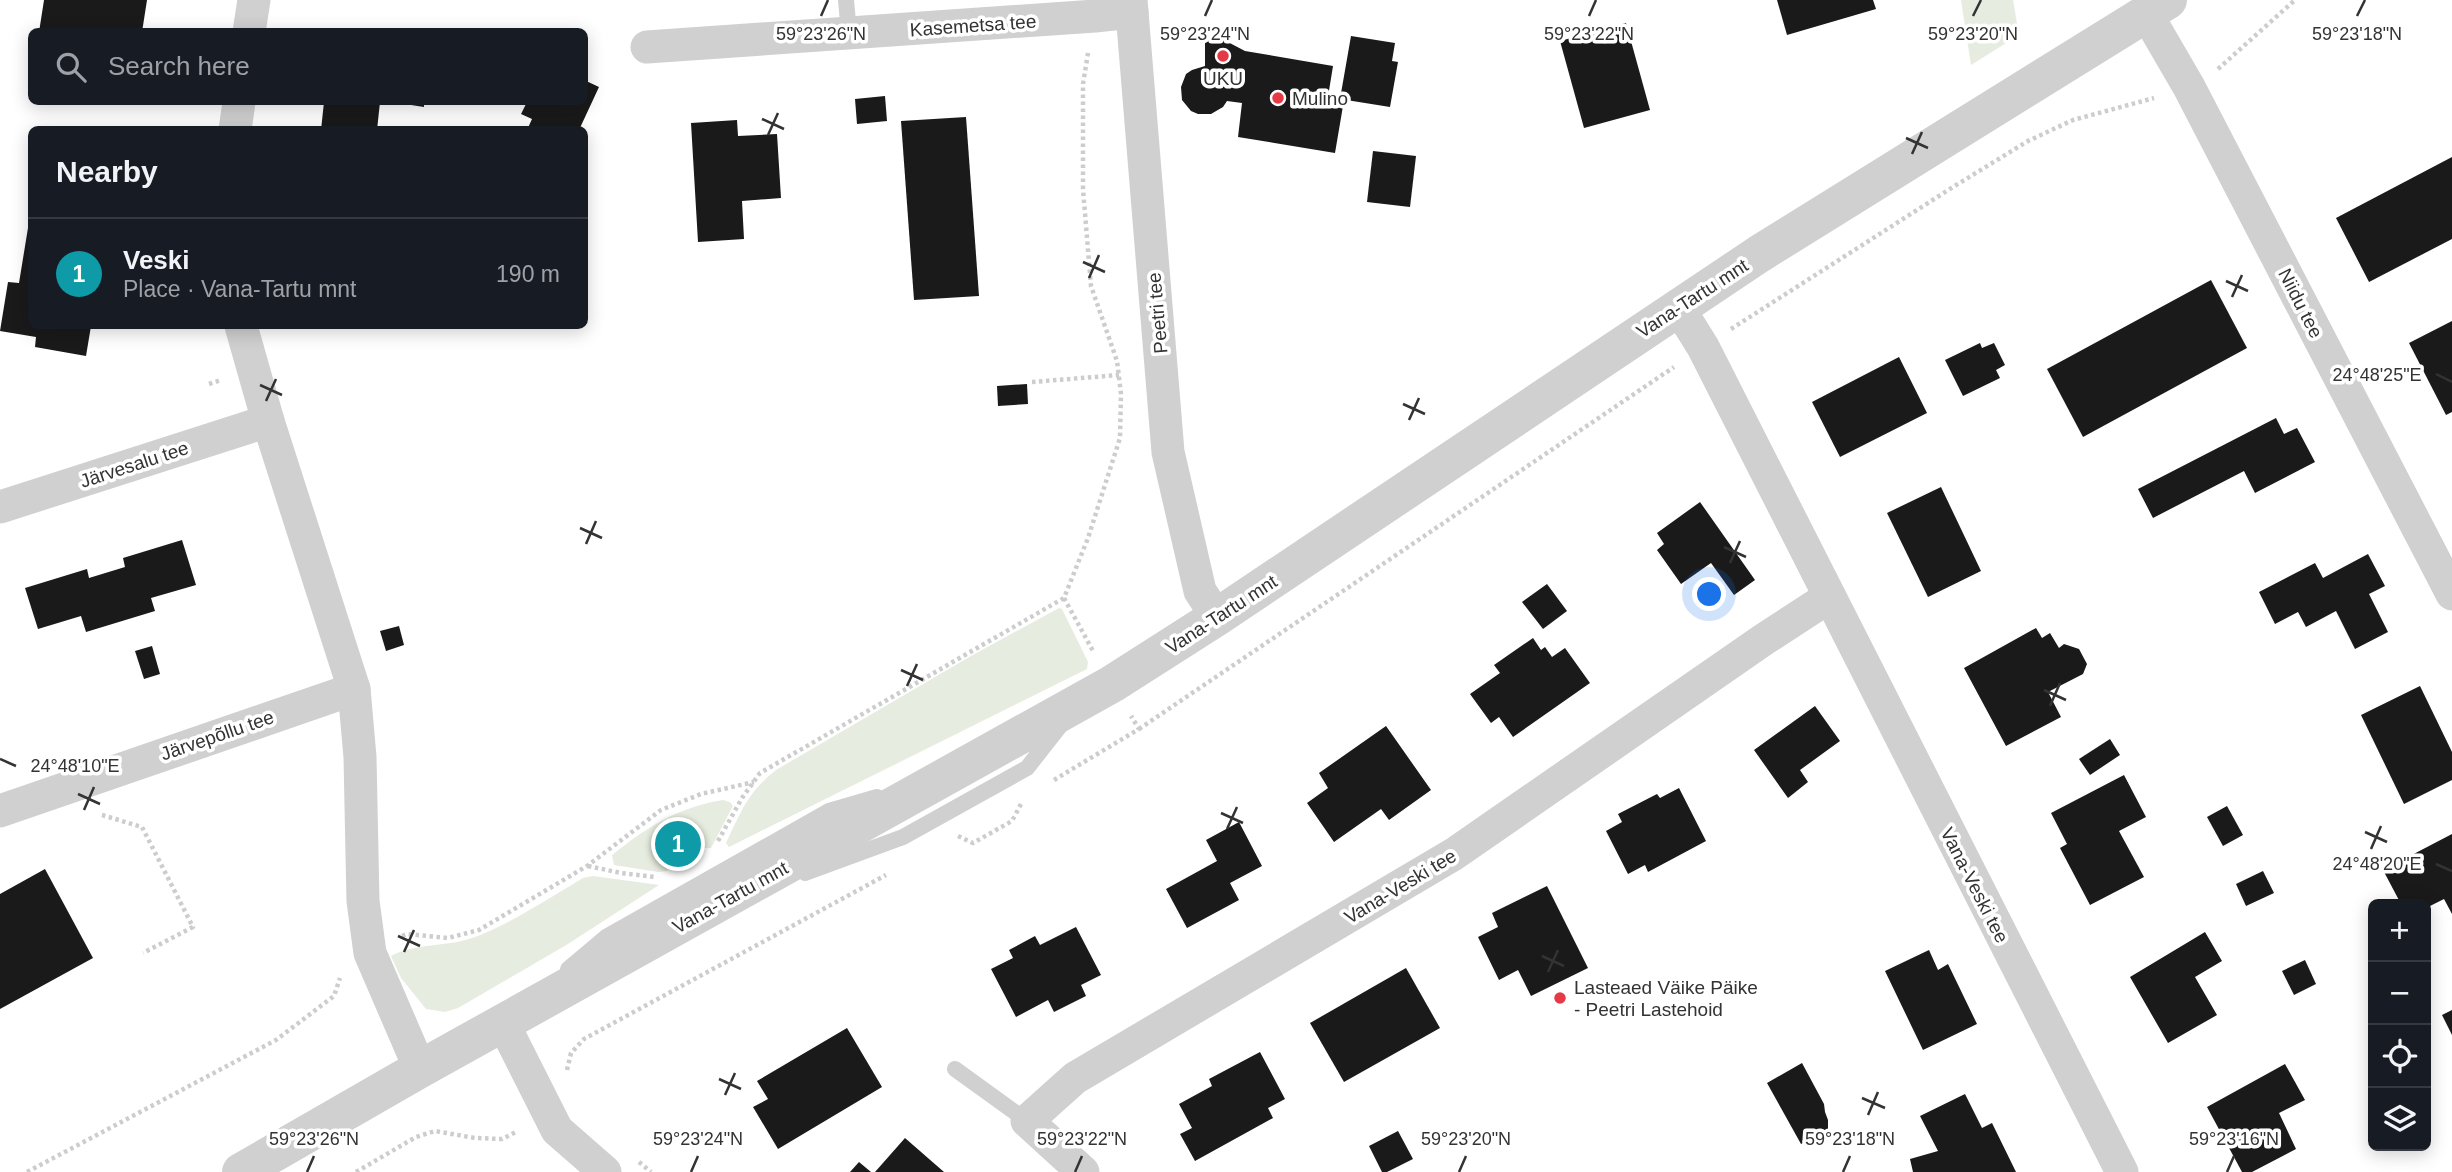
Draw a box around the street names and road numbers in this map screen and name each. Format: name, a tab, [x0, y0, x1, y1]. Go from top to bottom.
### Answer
street label: Kasemetsa tee	[909, 11, 1037, 40]
street label: Vana-Tartu mnt	[1633, 254, 1752, 342]
street label: Niidu tee	[2274, 265, 2327, 341]
street label: Peetri tee	[1143, 272, 1172, 354]
street label: Järvesalu tee	[77, 437, 191, 492]
street label: Vana-Tartu mnt	[1162, 570, 1281, 658]
street label: Järvepõllu tee	[158, 706, 277, 765]
street label: Vana-Veski tee	[1937, 824, 2013, 946]
street label: Vana-Veski tee	[1341, 845, 1460, 928]
street label: Vana-Tartu mnt	[669, 857, 792, 938]

